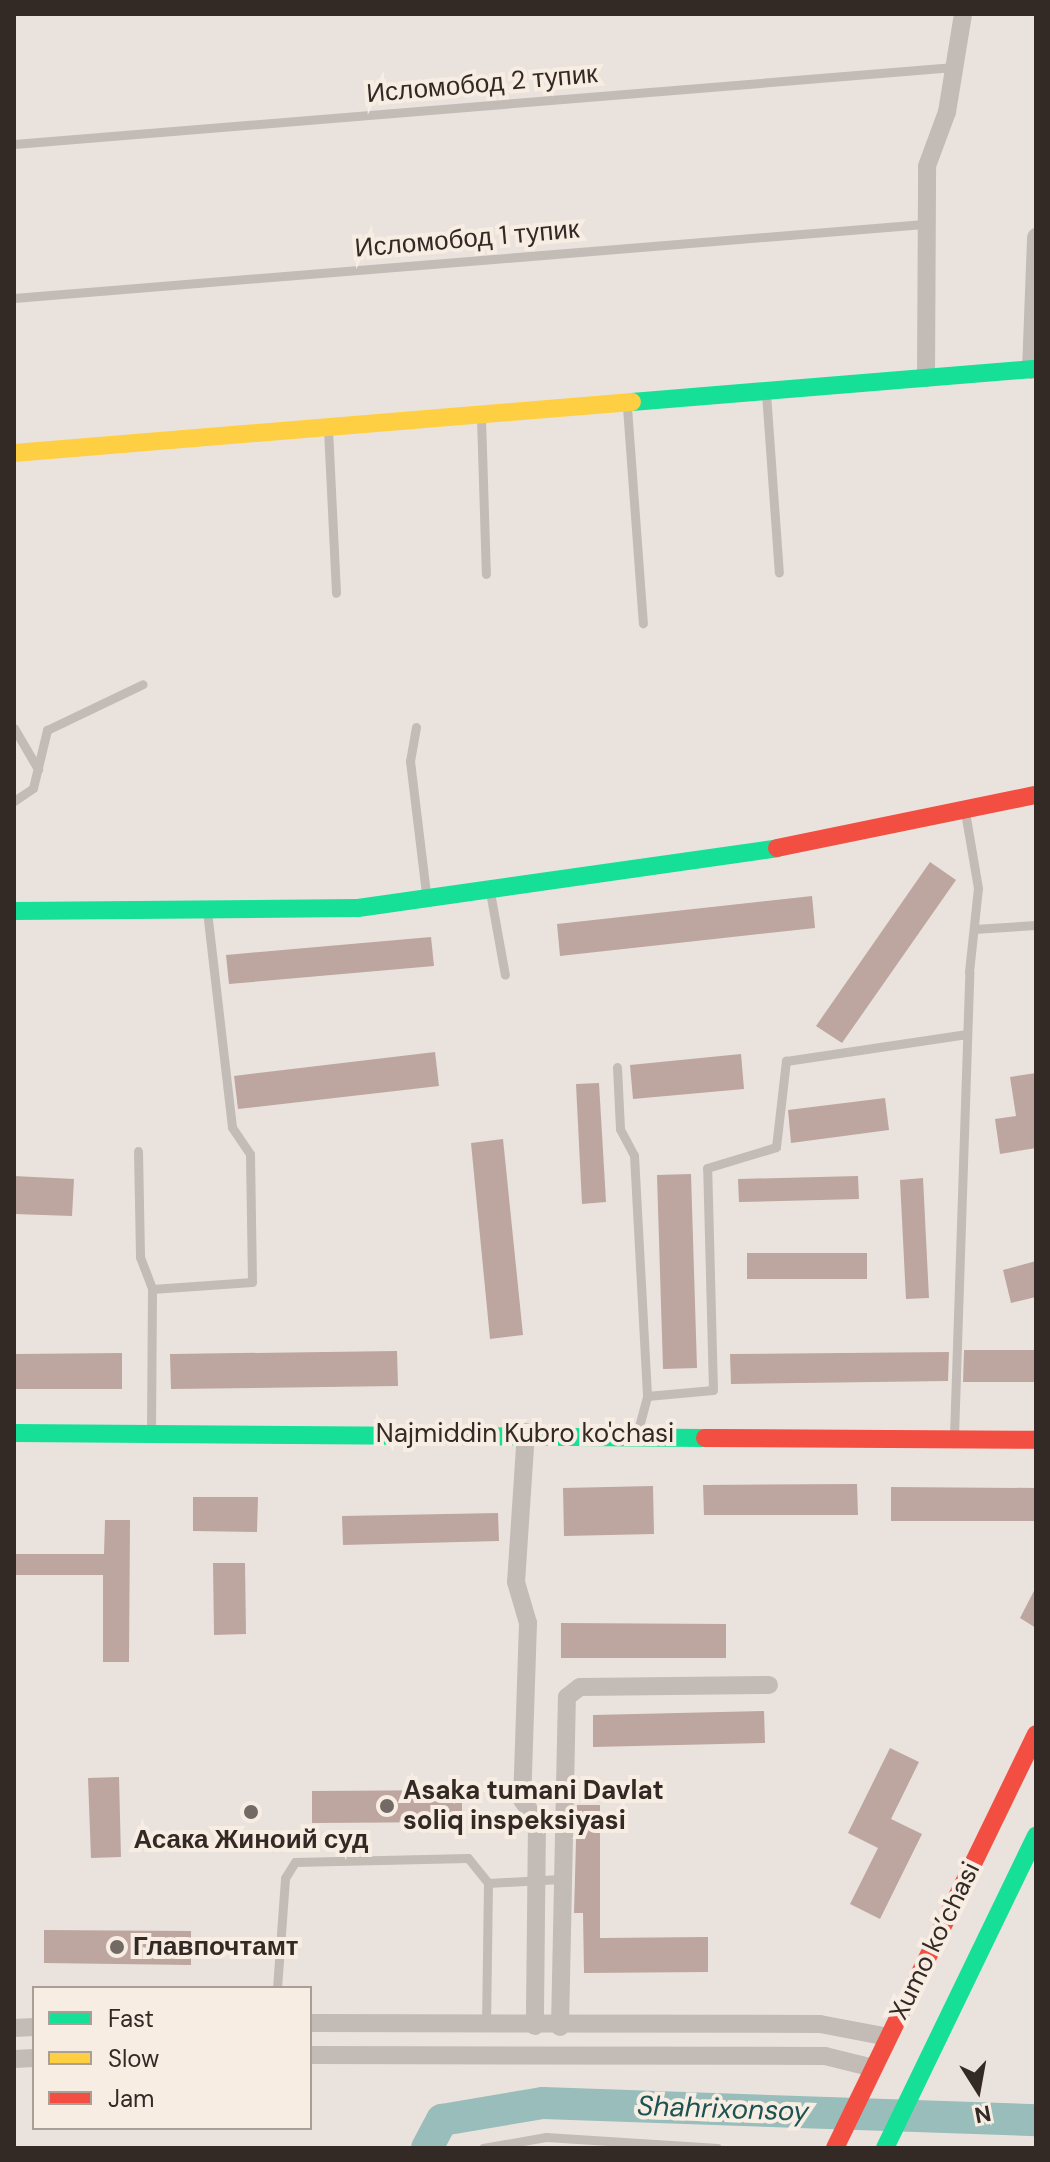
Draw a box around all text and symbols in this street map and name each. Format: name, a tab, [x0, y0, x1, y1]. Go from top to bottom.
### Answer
street label: Исломобод 2 тупик	[365, 58, 599, 110]
street label: Исломобод 1 тупик	[354, 214, 580, 264]
street label: Najmiddin Kubro ko'chasi	[376, 1418, 674, 1450]
place label: Asaka tumani Davlat soliq inspeksiyasi	[403, 1775, 664, 1836]
marker: Asaka tumani Davlat soliq inspeksiyasi	[378, 1797, 396, 1815]
marker: Асака Жиноий суд	[242, 1803, 260, 1821]
place label: Асака Жиноий суд	[133, 1824, 369, 1856]
street label: Xumo ko’chasi	[883, 1857, 987, 2025]
place label: Главпочтамт	[133, 1931, 299, 1963]
marker: Главпочтамт	[108, 1938, 126, 1956]
legend	[32, 1986, 312, 2130]
text: Fast	[108, 2003, 154, 2034]
text: Slow	[108, 2043, 159, 2074]
north arrow	[938, 2050, 1018, 2130]
text: Jam	[108, 2083, 154, 2114]
water label: Shahrixonsoy	[636, 2089, 810, 2129]
text: N	[972, 2098, 993, 2130]

